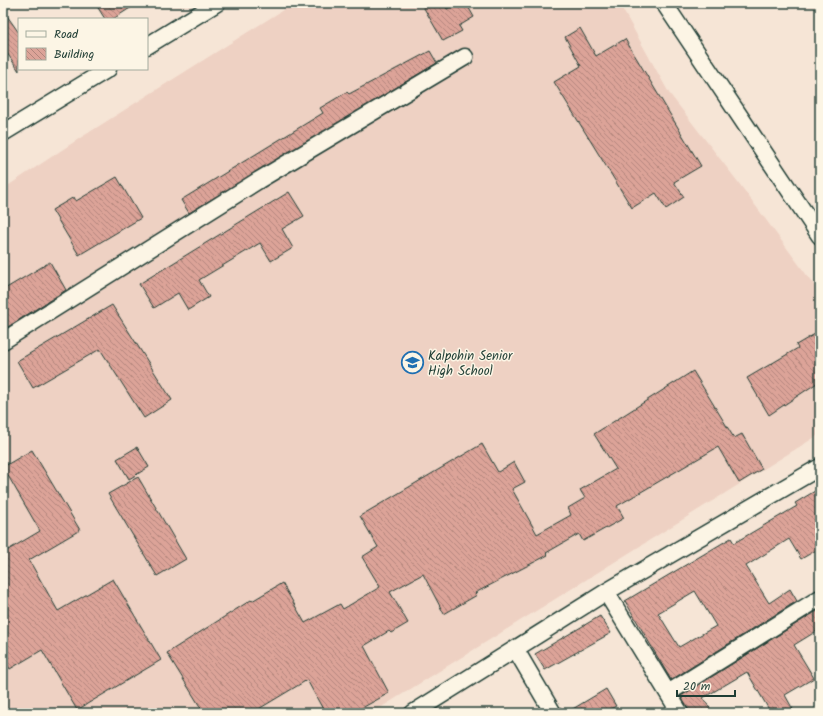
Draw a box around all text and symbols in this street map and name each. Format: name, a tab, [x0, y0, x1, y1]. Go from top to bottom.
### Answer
legend	[18, 18, 148, 70]
text: Road	[54, 25, 79, 44]
text: Building	[54, 45, 94, 64]
place label: Kalpohin Senior High School	[428, 346, 513, 382]
school or university icon: Kalpohin Senior High School	[399, 350, 425, 376]
scale bar	[677, 672, 735, 698]
text: 20 m	[683, 677, 711, 696]

